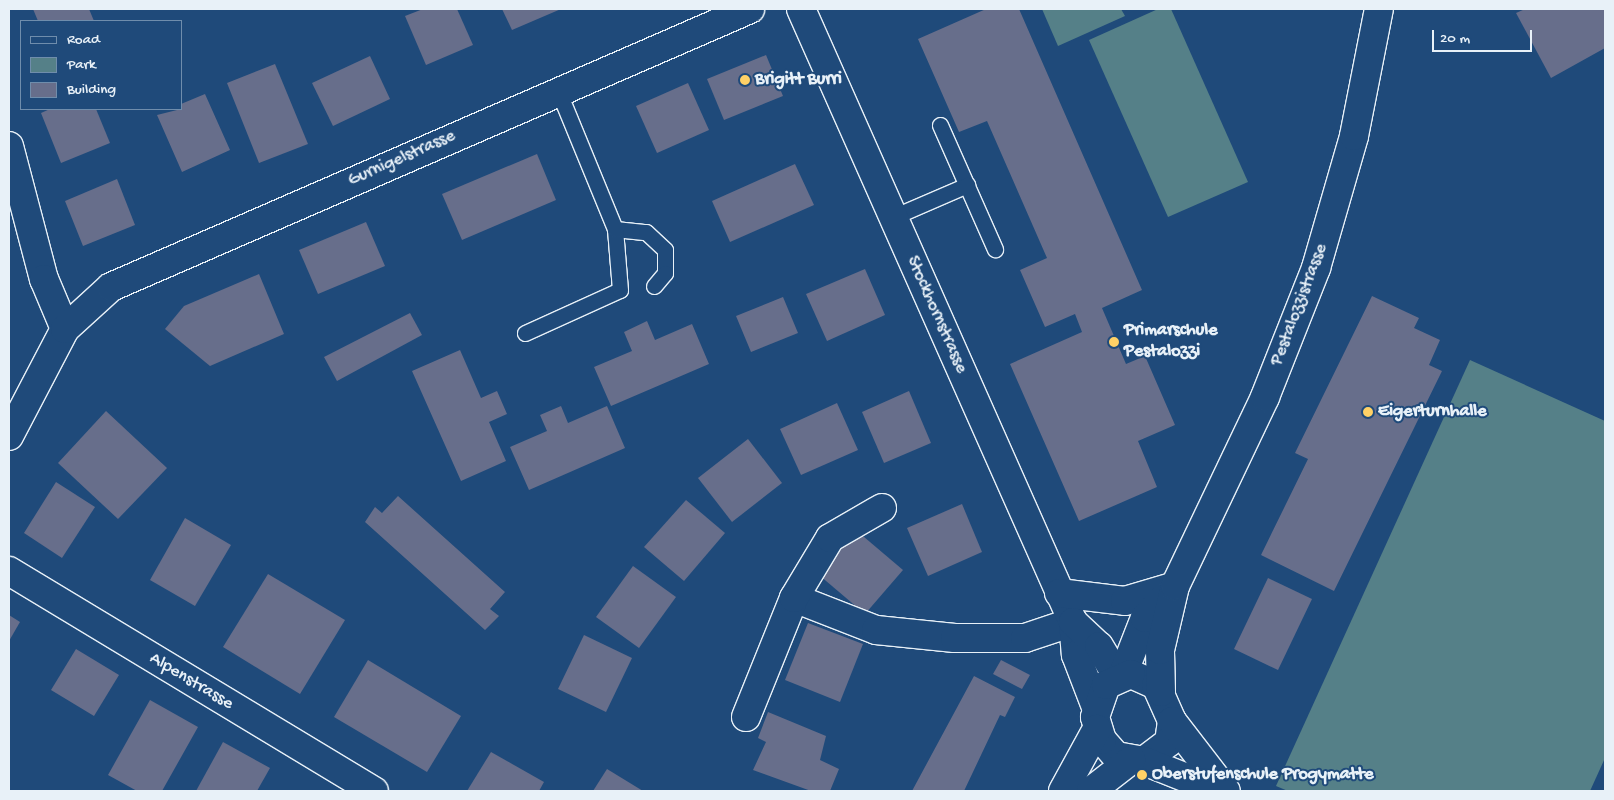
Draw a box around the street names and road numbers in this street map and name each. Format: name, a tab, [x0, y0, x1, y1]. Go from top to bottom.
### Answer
street label: Gurnigelstrasse	[345, 126, 459, 192]
street label: Pestalozzistrasse	[1267, 241, 1333, 369]
street label: Stockhornstrasse	[901, 253, 971, 377]
street label: Alpenstrasse	[145, 648, 237, 716]

